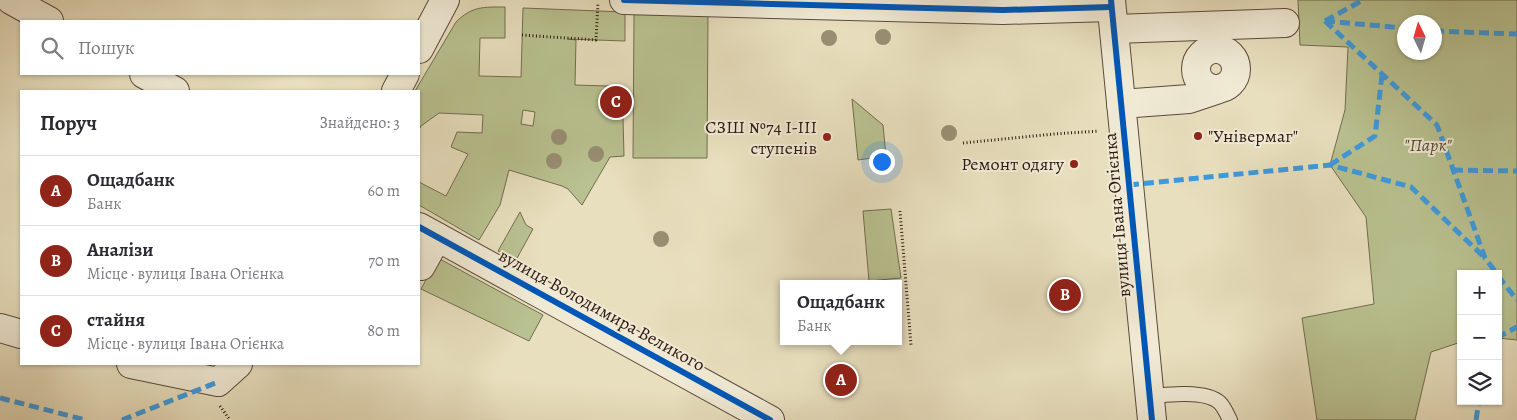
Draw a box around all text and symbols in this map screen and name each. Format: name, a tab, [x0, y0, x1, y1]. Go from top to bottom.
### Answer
north arrow	[1397, 15, 1442, 60]
search box	[20, 20, 420, 75]
icon: search	[38, 34, 66, 62]
text: Пошук	[78, 35, 135, 61]
pin: C	[600, 83, 632, 121]
text: Поруч	[40, 109, 97, 137]
text: Знайдено: 3	[319, 112, 400, 134]
place label: СЗШ №74 І-ІІІ ступенів	[705, 115, 817, 160]
place label: "Універмаг"	[1208, 124, 1298, 148]
marker: "Універмаг"	[1192, 130, 1204, 142]
marker: СЗШ №74 І-ІІІ ступенів	[821, 131, 833, 143]
street label: вулиця Івана Огієнка	[1098, 131, 1136, 298]
park label: "Парк"	[1404, 133, 1453, 157]
your location	[869, 149, 895, 175]
place label: Ремонт одягу	[961, 152, 1065, 176]
marker: Ремонт одягу	[1068, 158, 1080, 170]
text: Ощадбанк	[87, 167, 175, 193]
text: A	[51, 180, 61, 202]
text: 60 m	[368, 180, 400, 202]
text: Банк	[87, 193, 122, 215]
text: Аналізи	[87, 237, 154, 263]
street label: вулиця Володимира Великого	[495, 243, 709, 377]
text: B	[51, 250, 61, 272]
text: 70 m	[368, 250, 400, 272]
text: Місце · вулиця Івана Огієнка	[87, 263, 284, 285]
map controls	[1457, 270, 1502, 405]
button: +	[1457, 270, 1502, 315]
pin: B	[1049, 276, 1081, 314]
popup	[780, 280, 902, 345]
text: Ощадбанк	[797, 289, 885, 315]
text: стайня	[87, 307, 145, 333]
text: Банк	[797, 315, 832, 337]
button: −	[1457, 315, 1502, 360]
text: C	[51, 320, 61, 342]
text: 80 m	[367, 320, 400, 342]
text: Місце · вулиця Івана Огієнка	[87, 333, 284, 355]
button: layers	[1457, 360, 1502, 405]
pin: A	[825, 361, 857, 399]

